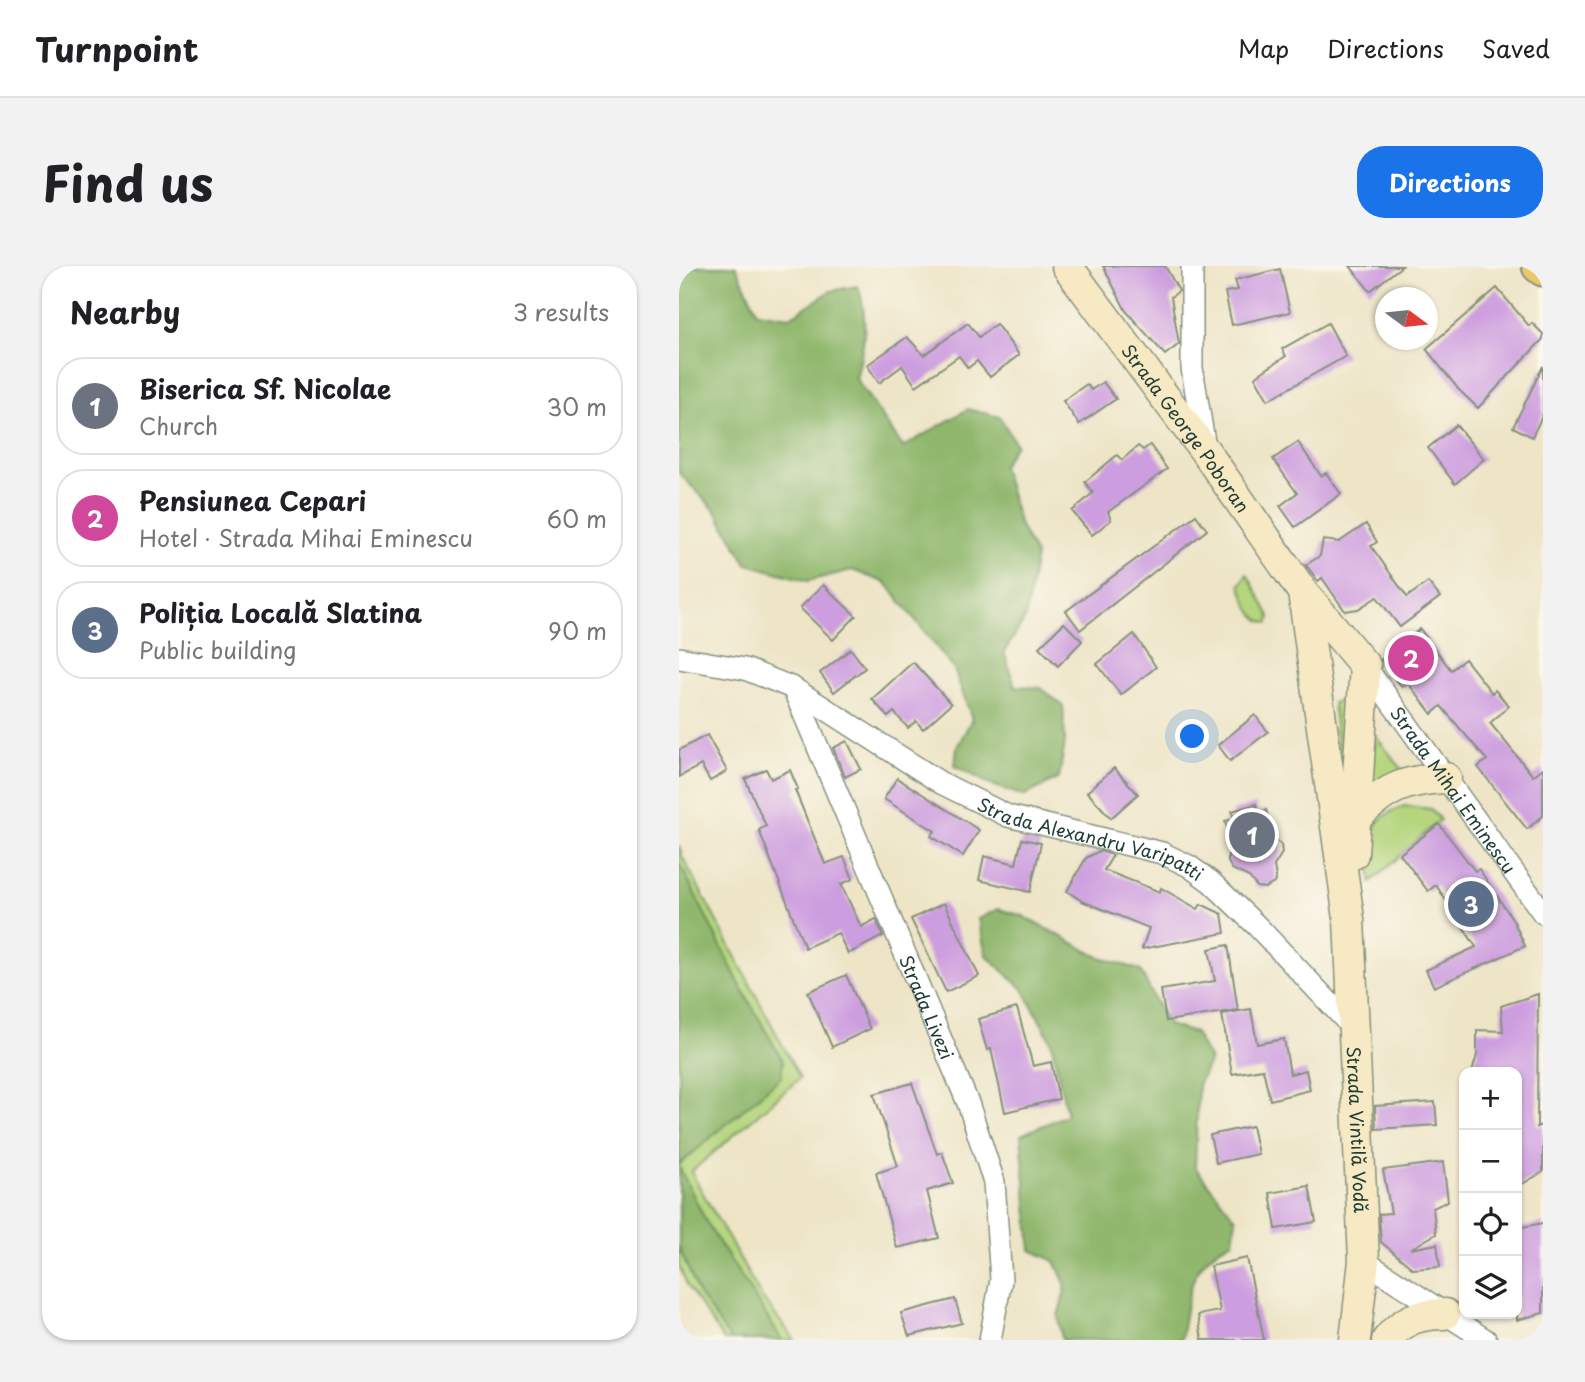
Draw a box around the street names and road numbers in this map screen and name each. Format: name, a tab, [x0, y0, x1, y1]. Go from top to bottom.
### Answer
street label: Strada George Poboran	[1116, 338, 1257, 518]
street label: Strada Mihai Eminescu	[1384, 700, 1523, 878]
street label: Strada Alexandru Varipatti	[973, 790, 1210, 886]
street label: Strada Livezi	[893, 950, 961, 1063]
street label: Strada Vintilă Vodă	[1341, 1046, 1375, 1214]

